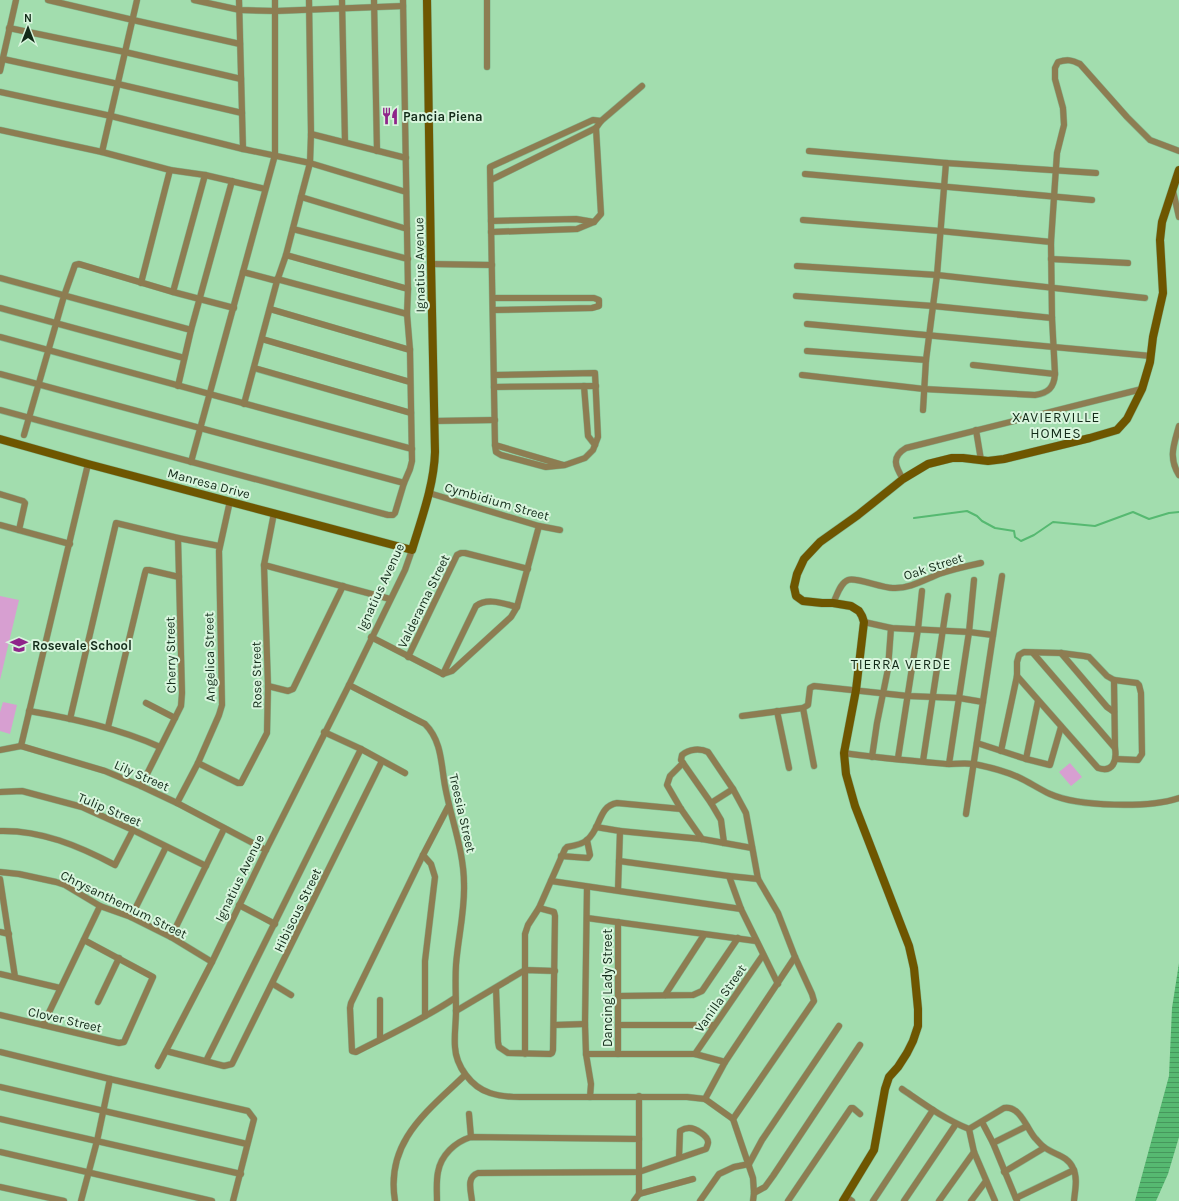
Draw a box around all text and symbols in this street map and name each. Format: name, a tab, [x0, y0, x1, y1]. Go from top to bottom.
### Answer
north arrow	[8, 8, 48, 48]
text: N	[24, 12, 32, 25]
restaurant icon: Pancia Piena	[380, 106, 400, 126]
place label: Pancia Piena	[403, 109, 483, 124]
street label: Ignatius Avenue	[411, 217, 428, 313]
district label: XAVIERVILLE HOMES	[1012, 409, 1100, 442]
street label: Manresa Drive	[166, 465, 252, 502]
street label: Cymbidium Street	[443, 479, 551, 524]
street label: Ignatius Avenue	[354, 541, 408, 634]
street label: Oak Street	[902, 550, 965, 583]
street label: Valderama Street	[394, 552, 453, 650]
street label: Angelica Street	[201, 612, 218, 702]
street label: Cherry Street	[162, 616, 179, 693]
school or university icon: Rosevale School	[9, 635, 29, 655]
place label: Rosevale School	[32, 638, 132, 653]
street label: Rose Street	[248, 641, 265, 709]
district label: TIERRA VERDE	[851, 656, 951, 673]
street label: Lily Street	[112, 757, 172, 794]
street label: Treesia Street	[446, 772, 479, 854]
street label: Tulip Street	[76, 789, 144, 830]
street label: Ignatius Avenue	[212, 832, 267, 924]
street label: Hibiscus Street	[271, 866, 324, 954]
street label: Chrysanthemum Street	[58, 867, 190, 942]
street label: Dancing Lady Street	[600, 929, 615, 1047]
street label: Vanilla Street	[692, 962, 749, 1035]
street label: Clover Street	[26, 1004, 103, 1035]

